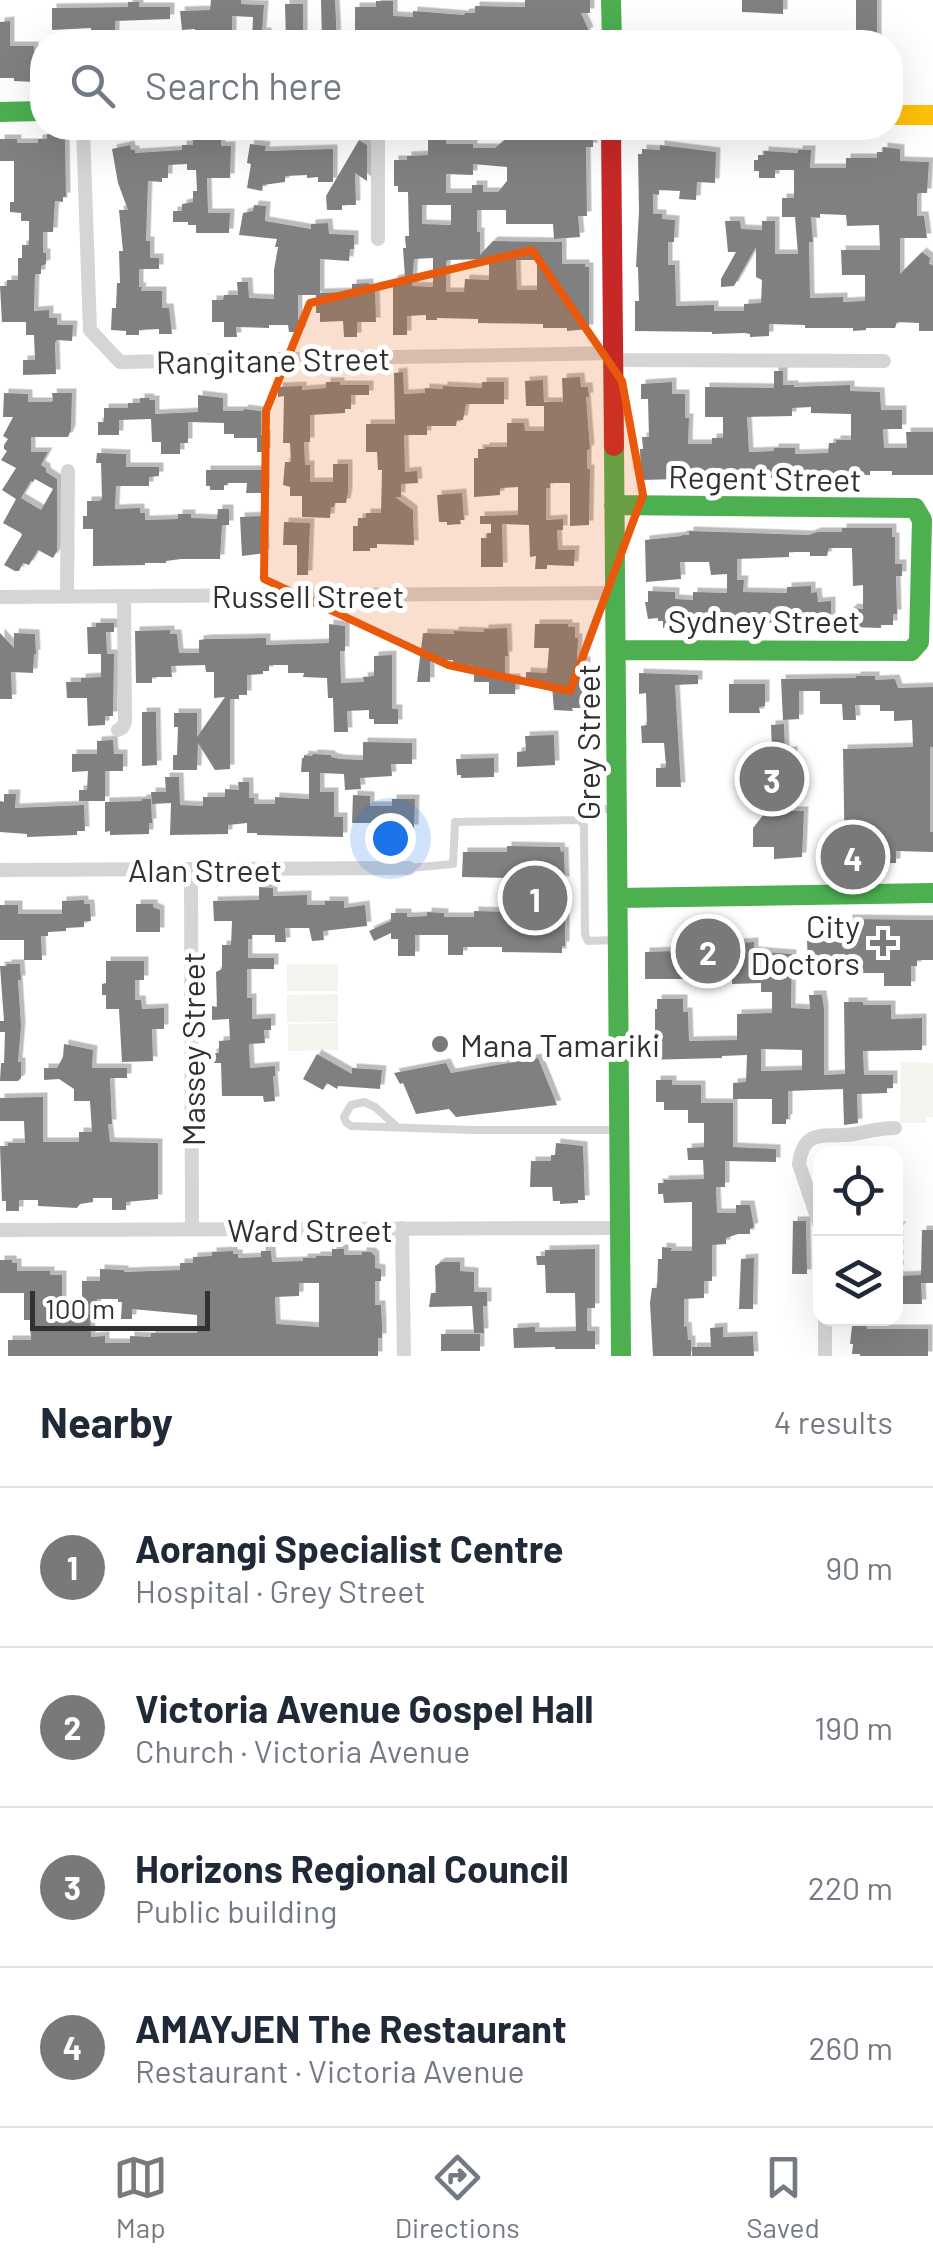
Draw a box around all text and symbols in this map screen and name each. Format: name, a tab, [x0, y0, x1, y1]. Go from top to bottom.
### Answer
search box	[30, 30, 903, 140]
icon: search	[65, 58, 120, 113]
text: Search here	[145, 62, 343, 108]
street label: Rangitane Street	[156, 338, 390, 380]
street label: Regent Street	[668, 456, 862, 498]
street label: Russell Street	[212, 576, 404, 614]
street label: Sydney Street	[668, 601, 860, 639]
street label: Grey Street	[568, 664, 606, 820]
pin: 3	[740, 742, 804, 816]
your location	[365, 813, 416, 864]
pin: 4	[820, 820, 886, 894]
street label: Alan Street	[128, 850, 282, 888]
pin: 1	[502, 860, 568, 936]
place label: City Doctors	[751, 906, 860, 981]
pin: 2	[676, 914, 740, 988]
marker: City Doctors	[870, 930, 896, 956]
street label: Massey Street	[173, 952, 211, 1146]
place label: Mana Tamariki	[460, 1025, 660, 1063]
marker: Mana Tamariki	[429, 1033, 451, 1055]
map controls	[813, 1146, 903, 1326]
button: locate	[813, 1146, 903, 1236]
street label: Ward Street	[227, 1210, 393, 1248]
button: layers	[813, 1236, 903, 1326]
scale bar	[30, 1286, 210, 1330]
text: 100 m	[45, 1291, 115, 1325]
text: Nearby	[40, 1396, 173, 1446]
text: 4 results	[774, 1402, 893, 1440]
text: Aorangi Specialist Centre	[135, 1525, 564, 1571]
text: 1	[67, 1548, 78, 1586]
text: 90 m	[825, 1548, 893, 1586]
text: Hospital · Grey Street	[135, 1571, 426, 1609]
text: Victoria Avenue Gospel Hall	[135, 1685, 594, 1731]
text: 2	[64, 1708, 81, 1746]
text: 190 m	[814, 1708, 893, 1746]
text: Church · Victoria Avenue	[135, 1731, 470, 1769]
text: Horizons Regional Council	[135, 1845, 569, 1891]
text: 3	[64, 1868, 81, 1906]
text: 220 m	[808, 1868, 893, 1906]
text: Public building	[135, 1891, 337, 1929]
text: AMAYJEN The Restaurant	[135, 2005, 567, 2051]
text: 4	[63, 2028, 82, 2066]
text: 260 m	[808, 2028, 893, 2066]
text: Restaurant · Victoria Avenue	[135, 2051, 525, 2089]
tab: Map	[113, 2150, 168, 2244]
tab: Directions	[395, 2150, 520, 2244]
tab: Saved	[746, 2150, 820, 2244]

